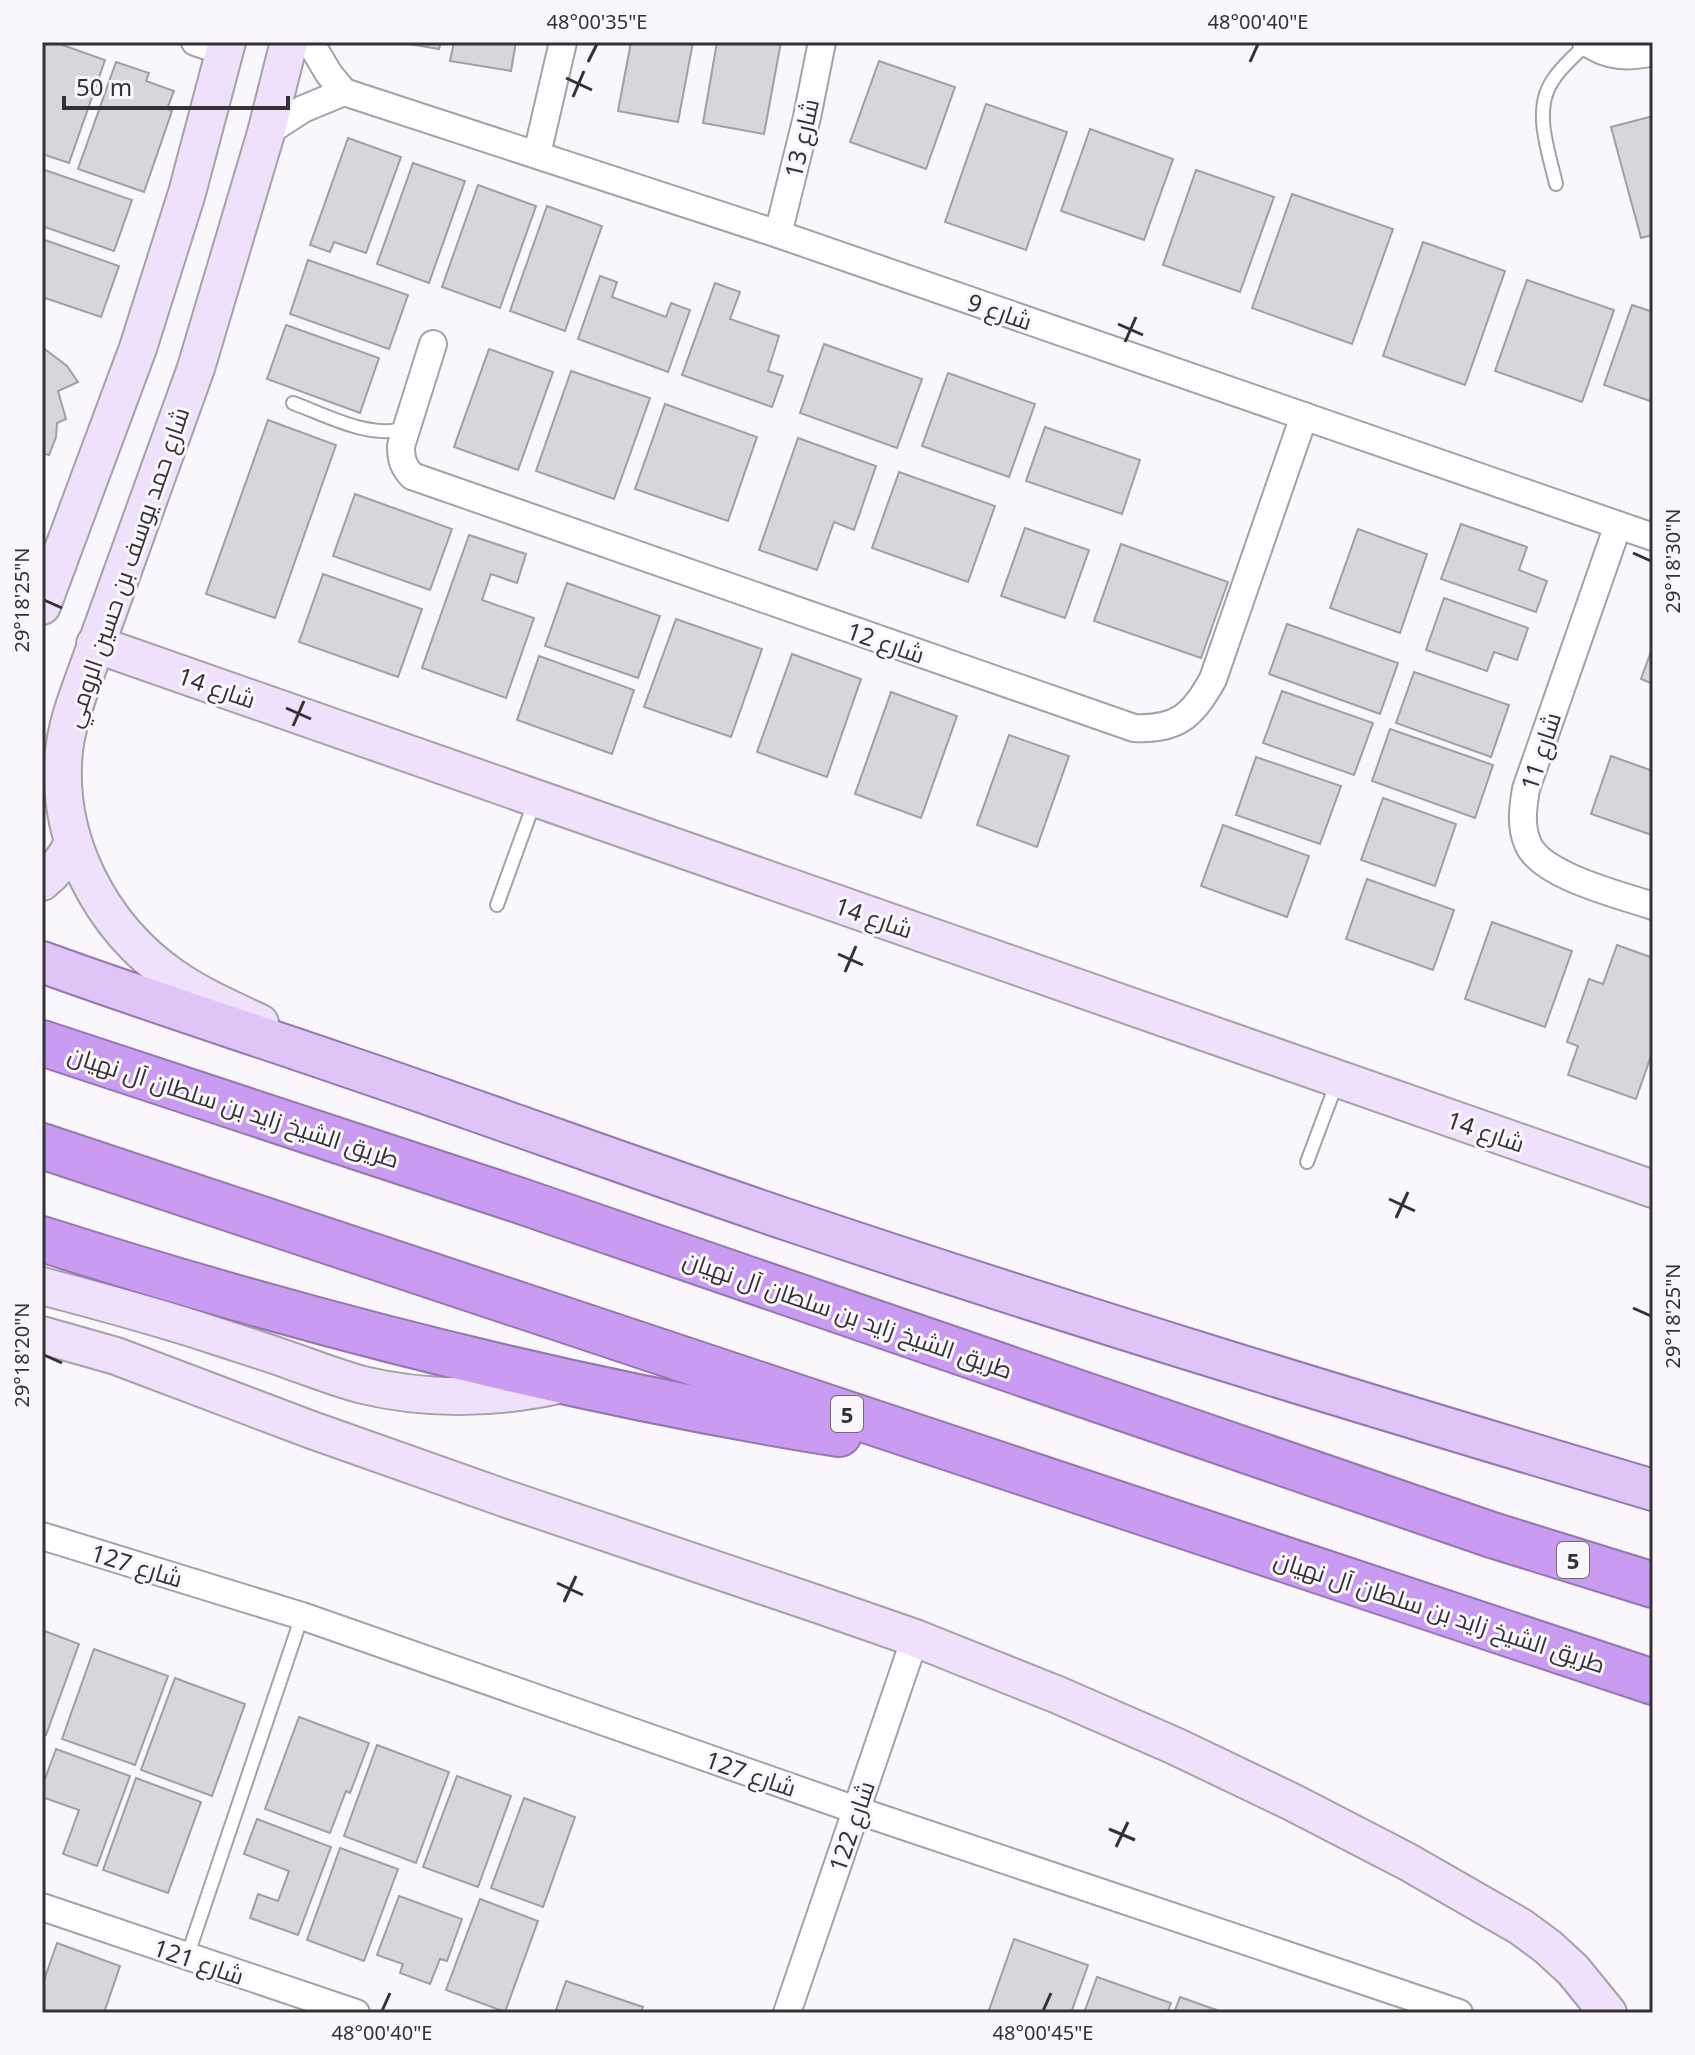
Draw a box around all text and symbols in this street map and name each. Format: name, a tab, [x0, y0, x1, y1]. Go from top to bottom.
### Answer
text: 48°00'35"E	[547, 8, 647, 35]
text: 48°00'40"E	[1208, 8, 1308, 35]
scale bar	[64, 60, 288, 110]
text: 50 m	[76, 70, 132, 103]
street label: شارع 13	[776, 95, 827, 181]
street label: شارع 9	[963, 285, 1037, 338]
street label: شارع حمد يوسف بن حسين الرومي	[56, 403, 200, 733]
text: 29°18'30"N	[1659, 508, 1686, 614]
text: 29°18'25"N	[8, 547, 35, 653]
street label: شارع 12	[842, 613, 929, 672]
street label: شارع 14	[173, 658, 260, 717]
street label: شارع 11	[1512, 708, 1569, 795]
street label: شارع 14	[830, 888, 917, 947]
street label: طريق الشيخ زايد بن سلطان آل نهيان	[64, 1037, 404, 1176]
street label: شارع 14	[1442, 1102, 1529, 1161]
street label: طريق الشيخ زايد بن سلطان آل نهيان	[679, 1242, 1017, 1387]
text: 29°18'25"N	[1659, 1263, 1686, 1369]
text: 29°18'20"N	[8, 1302, 35, 1408]
road number: 5	[831, 1396, 863, 1432]
street label: شارع 127	[87, 1535, 187, 1595]
street label: طريق الشيخ زايد بن سلطان آل نهيان	[1270, 1542, 1610, 1681]
road number: 5	[1557, 1542, 1589, 1578]
street label: شارع 127	[701, 1742, 801, 1805]
street label: شارع 122	[820, 1776, 883, 1876]
street label: شارع 121	[149, 1930, 249, 1993]
text: 48°00'40"E	[332, 2019, 432, 2046]
text: 48°00'45"E	[993, 2019, 1093, 2046]

